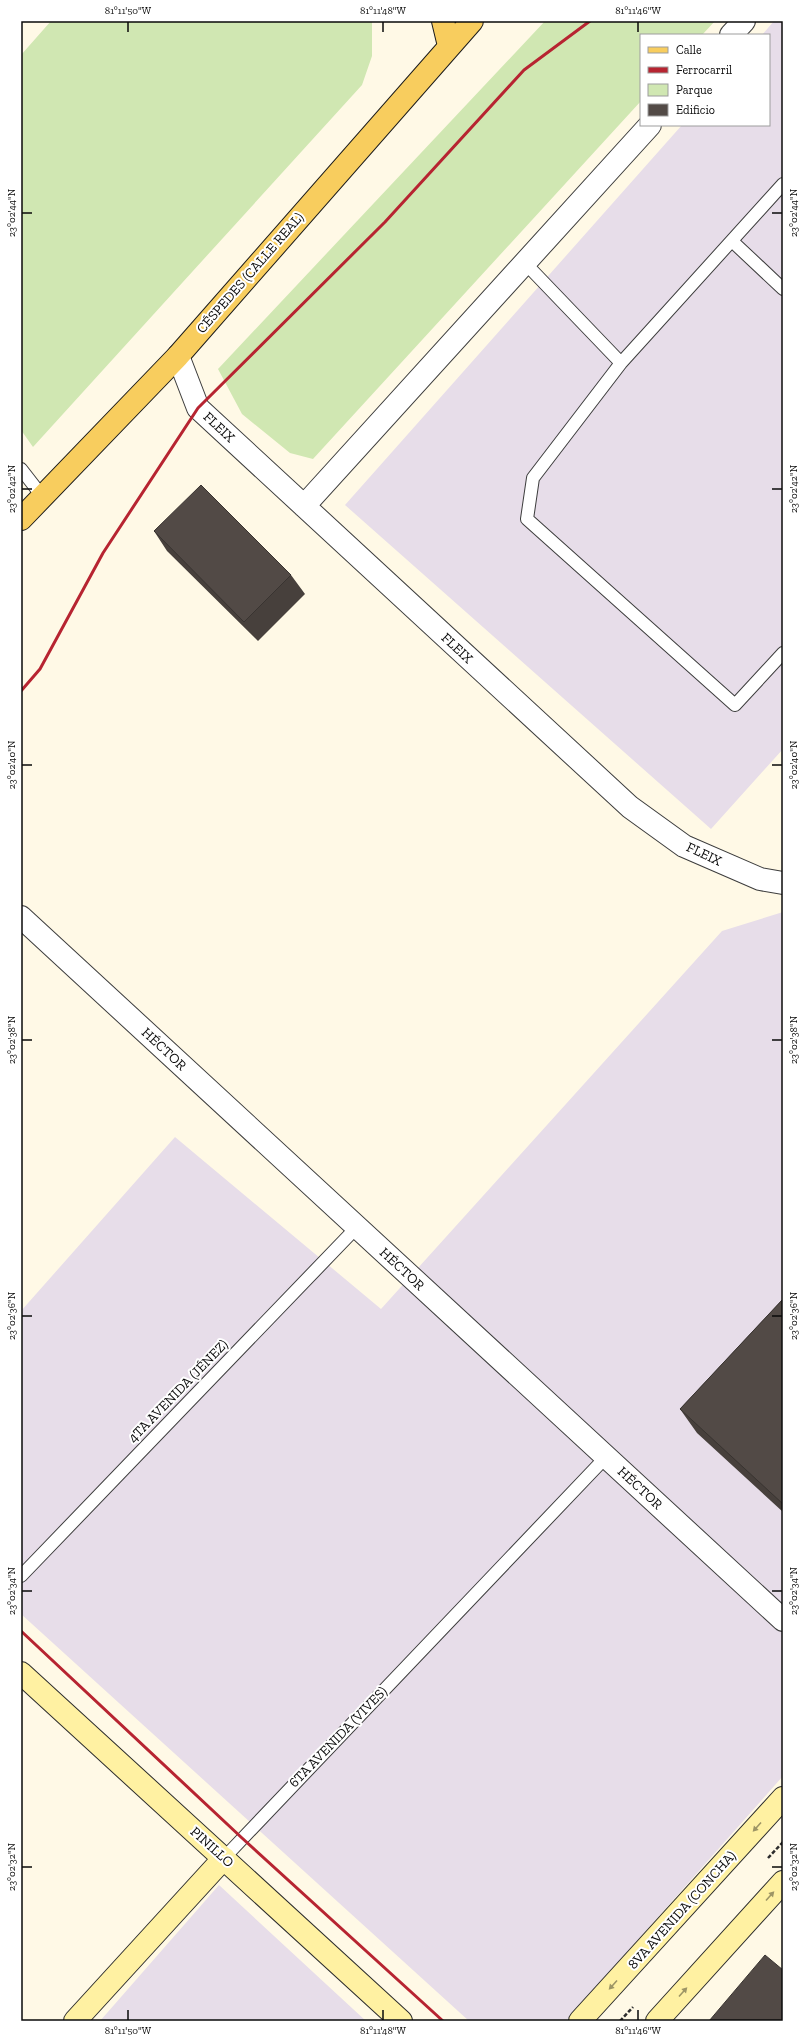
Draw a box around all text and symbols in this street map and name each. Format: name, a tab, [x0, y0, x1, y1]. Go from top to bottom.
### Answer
text: 81°11'50"W	[105, 5, 152, 17]
text: 81°11'48"W	[360, 5, 407, 17]
text: 81°11'46"W	[615, 5, 662, 17]
legend	[640, 34, 770, 126]
text: Calle	[676, 43, 702, 57]
text: Ferrocarril	[676, 63, 732, 77]
text: Parque	[676, 83, 713, 97]
text: Edificio	[676, 103, 715, 117]
text: 23°02'44"N	[6, 188, 18, 237]
text: 23°02'44"N	[788, 188, 800, 237]
street label: CÉSPEDES (CALLE REAL)	[193, 209, 307, 337]
street label: FLEIX	[200, 408, 238, 446]
text: 23°02'42"N	[6, 464, 18, 513]
text: 23°02'42"N	[788, 464, 800, 513]
street label: FLEIX	[438, 629, 476, 667]
text: 23°02'40"N	[6, 740, 18, 789]
text: 23°02'40"N	[788, 740, 800, 789]
street label: FLEIX	[684, 838, 725, 870]
text: 23°02'38"N	[6, 1015, 18, 1064]
text: 23°02'38"N	[788, 1015, 800, 1064]
street label: HÉCTOR	[138, 1024, 190, 1074]
street label: HÉCTOR	[376, 1244, 428, 1294]
text: 23°02'36"N	[6, 1291, 18, 1340]
text: 23°02'36"N	[788, 1291, 800, 1340]
street label: 4TA AVENIDA (JÉNEZ)	[124, 1336, 232, 1446]
street label: HÉCTOR	[614, 1463, 666, 1513]
text: 23°02'34"N	[6, 1566, 18, 1615]
text: 23°02'34"N	[788, 1566, 800, 1615]
street label: 6TA AVENIDA (VIVES)	[285, 1683, 391, 1791]
one-way arrow	[752, 1822, 761, 1832]
street label: PINILLO	[187, 1823, 237, 1871]
text: 23°02'32"N	[6, 1842, 18, 1891]
text: 23°02'32"N	[788, 1842, 800, 1891]
street label: 8VA AVENIDA (CONCHA)	[624, 1847, 740, 1973]
one-way arrow	[766, 1891, 775, 1901]
one-way arrow	[608, 1980, 617, 1990]
one-way arrow	[678, 1987, 688, 1997]
text: 81°11'50"W	[105, 2025, 152, 2037]
text: 81°11'48"W	[360, 2025, 407, 2037]
text: 81°11'46"W	[615, 2025, 662, 2037]

